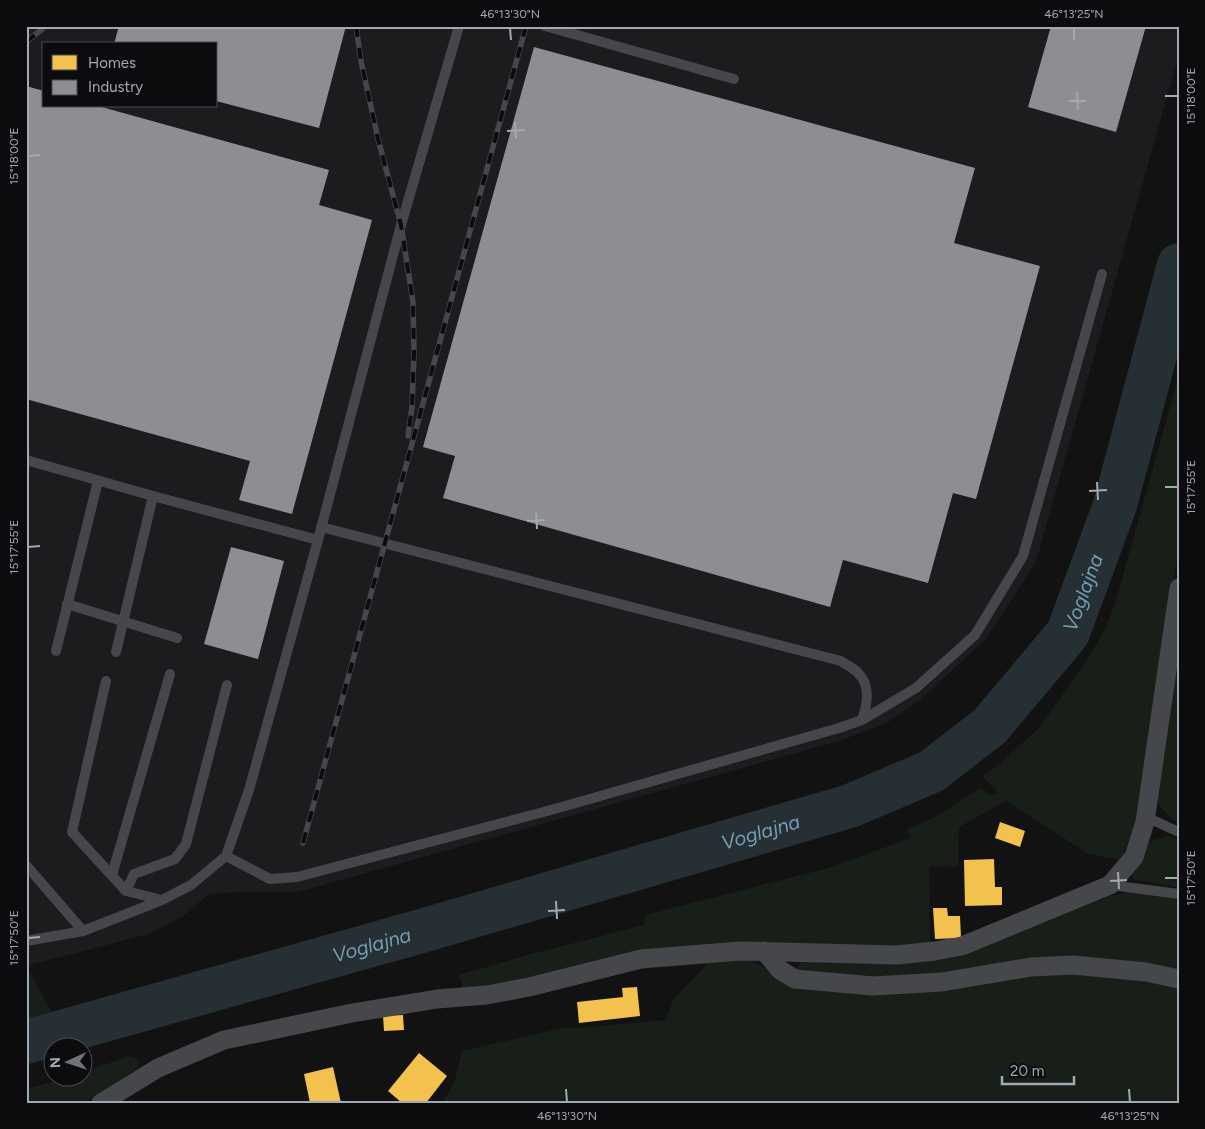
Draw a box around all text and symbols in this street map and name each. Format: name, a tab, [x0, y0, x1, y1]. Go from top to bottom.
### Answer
text: 46°13'30"N	[480, 7, 540, 21]
text: 46°13'25"N	[1044, 7, 1104, 21]
legend	[42, 42, 218, 108]
text: Homes	[88, 54, 136, 72]
text: 15°18'00"E	[1184, 67, 1198, 125]
text: Industry	[88, 78, 143, 96]
text: 15°18'00"E	[7, 127, 21, 185]
text: 15°17'55"E	[1184, 460, 1198, 514]
text: 15°17'55"E	[7, 520, 21, 574]
water label: Voglajna	[1058, 550, 1108, 635]
water label: Voglajna	[719, 809, 803, 855]
text: 15°17'50"E	[1184, 850, 1198, 906]
text: 15°17'50"E	[7, 910, 21, 966]
water label: Voglajna	[330, 922, 414, 967]
north arrow	[42, 1036, 92, 1086]
scale bar	[1002, 1054, 1075, 1086]
text: N	[47, 1057, 64, 1069]
text: 20 m	[1010, 1062, 1044, 1080]
text: 46°13'30"N	[537, 1109, 597, 1123]
text: 46°13'25"N	[1100, 1109, 1160, 1123]

